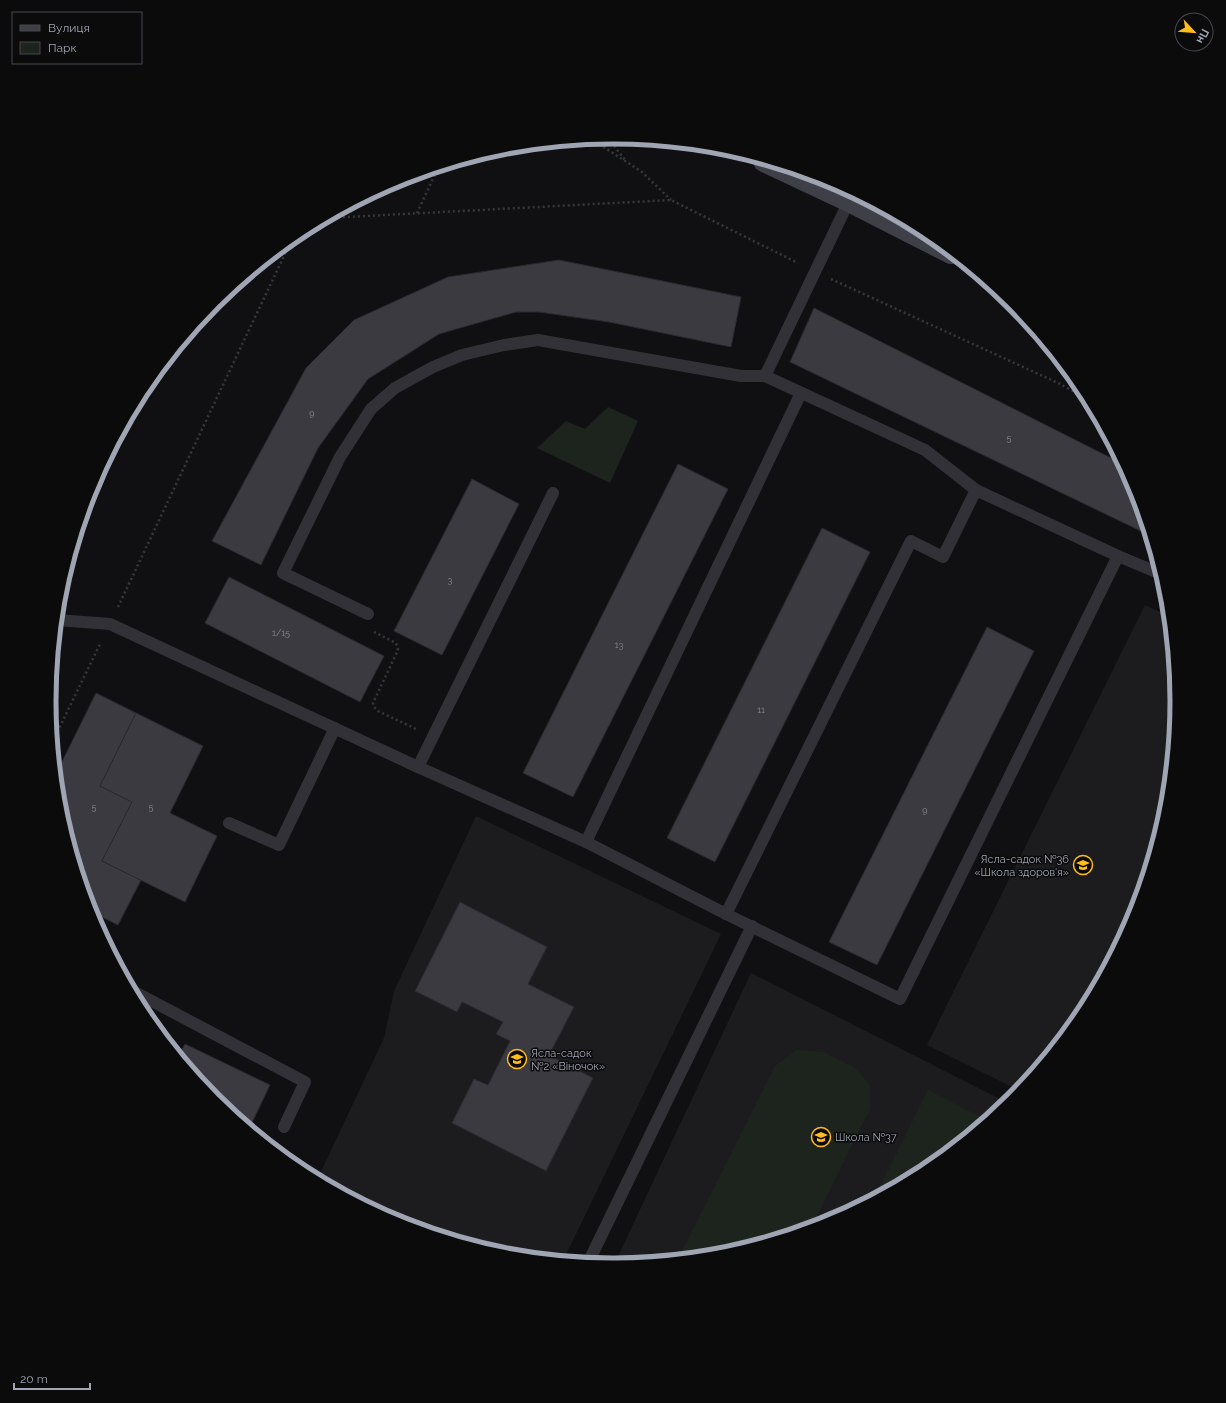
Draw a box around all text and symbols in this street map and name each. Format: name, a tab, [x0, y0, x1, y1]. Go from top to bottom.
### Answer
legend	[12, 12, 142, 64]
north arrow	[1174, 12, 1214, 52]
text: Вулиця	[48, 21, 90, 35]
text: Пн	[1193, 27, 1212, 46]
text: Парк	[48, 41, 77, 55]
house number: 9	[309, 408, 315, 418]
house number: 5	[1007, 433, 1012, 443]
house number: 3	[448, 575, 453, 585]
house number: 1/15	[272, 628, 290, 638]
house number: 13	[615, 640, 624, 650]
house number: 11	[757, 705, 765, 715]
house number: 5	[92, 802, 97, 812]
house number: 5	[149, 802, 154, 812]
house number: 9	[922, 805, 928, 815]
place label: Ясла-садок №36 «Школа здоров’я»	[974, 853, 1069, 879]
school or university icon: Ясла-садок №36 «Школа здоров’я»	[1072, 854, 1094, 876]
place label: Ясла-садок №2 «Віночок»	[531, 1047, 605, 1073]
school or university icon: Ясла-садок №2 «Віночок»	[506, 1048, 528, 1070]
school or university icon: Школа №37	[810, 1126, 832, 1148]
place label: Школа №37	[835, 1131, 897, 1144]
scale bar	[14, 1365, 90, 1391]
text: 20 m	[20, 1372, 48, 1386]

